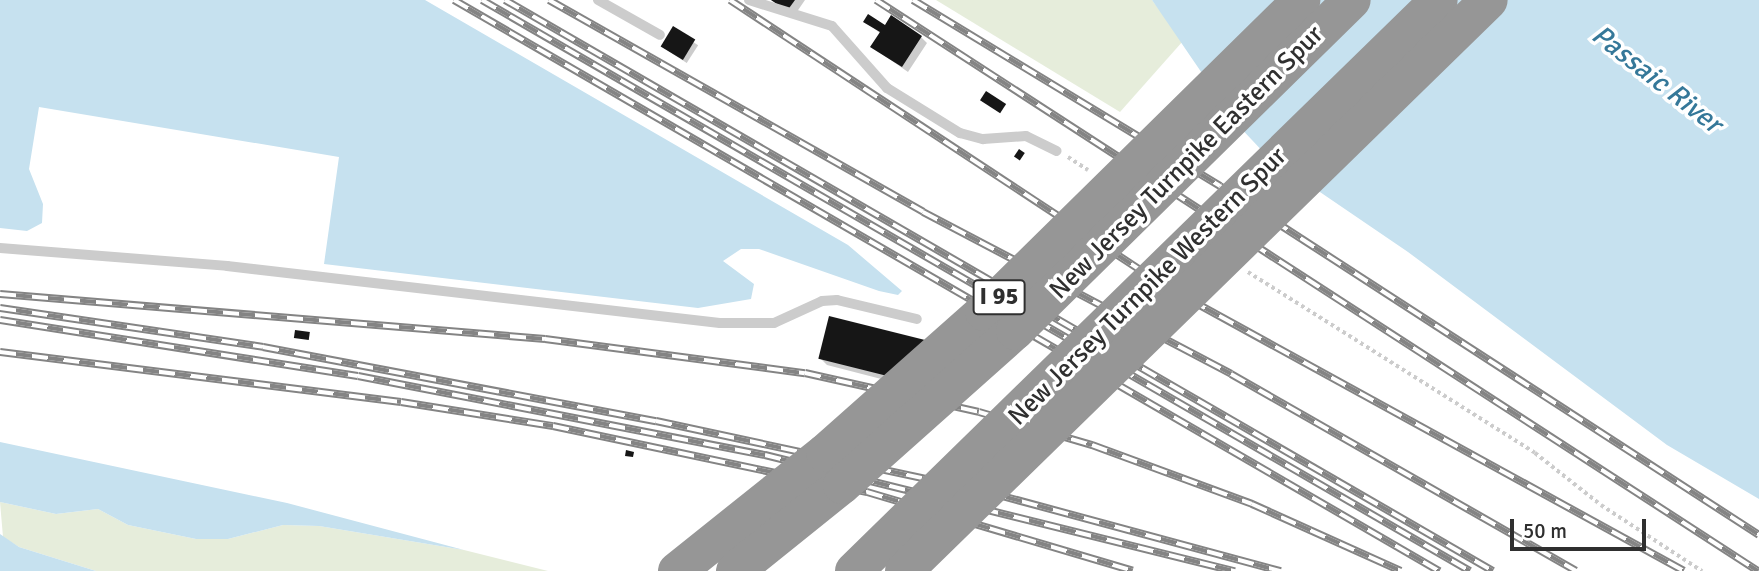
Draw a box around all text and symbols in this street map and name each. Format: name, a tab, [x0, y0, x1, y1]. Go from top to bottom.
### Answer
water label: Passaic River	[1585, 18, 1729, 140]
street label: New Jersey Turnpike Eastern Spur	[1044, 20, 1330, 306]
street label: New Jersey Turnpike Western Spur	[1002, 141, 1294, 433]
road number: I 95	[971, 276, 1027, 318]
scale bar	[1514, 504, 1650, 548]
text: 50 m	[1523, 518, 1567, 544]

